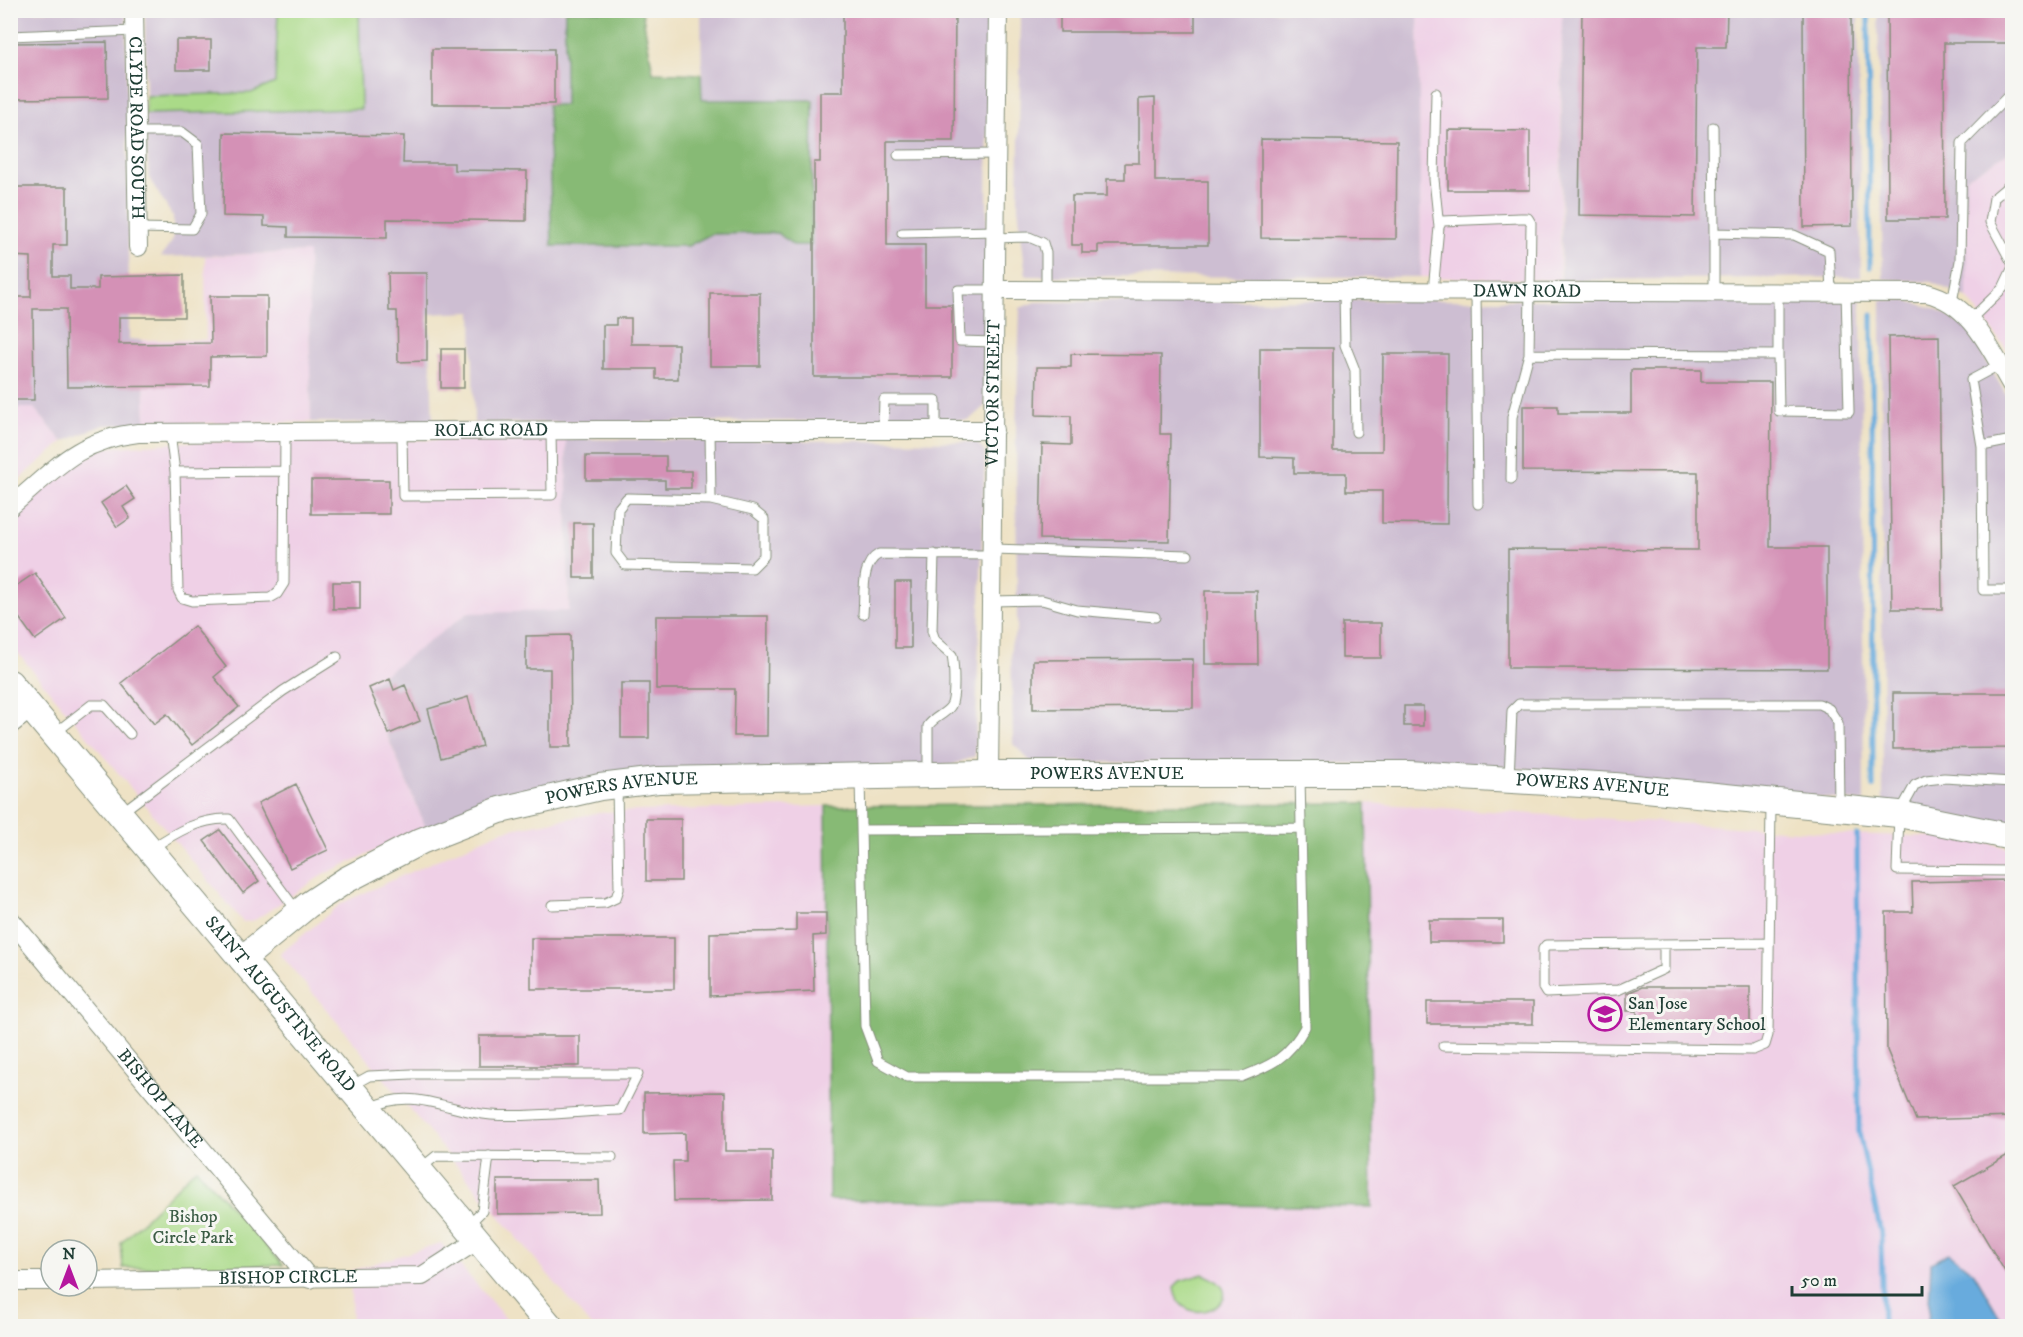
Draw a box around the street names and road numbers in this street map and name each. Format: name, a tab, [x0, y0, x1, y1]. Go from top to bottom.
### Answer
street label: CLYDE ROAD SOUTH	[123, 36, 149, 220]
street label: DAWN ROAD	[1473, 281, 1581, 303]
street label: VICTOR STREET	[982, 319, 1005, 468]
street label: ROLAC ROAD	[434, 419, 548, 442]
street label: POWERS AVENUE	[1030, 763, 1184, 785]
street label: POWERS AVENUE	[543, 768, 698, 810]
street label: POWERS AVENUE	[1515, 769, 1671, 802]
street label: SAINT AUGUSTINE ROAD	[200, 912, 360, 1097]
street label: BISHOP LANE	[112, 1045, 208, 1153]
street label: BISHOP CIRCLE	[218, 1266, 358, 1290]

